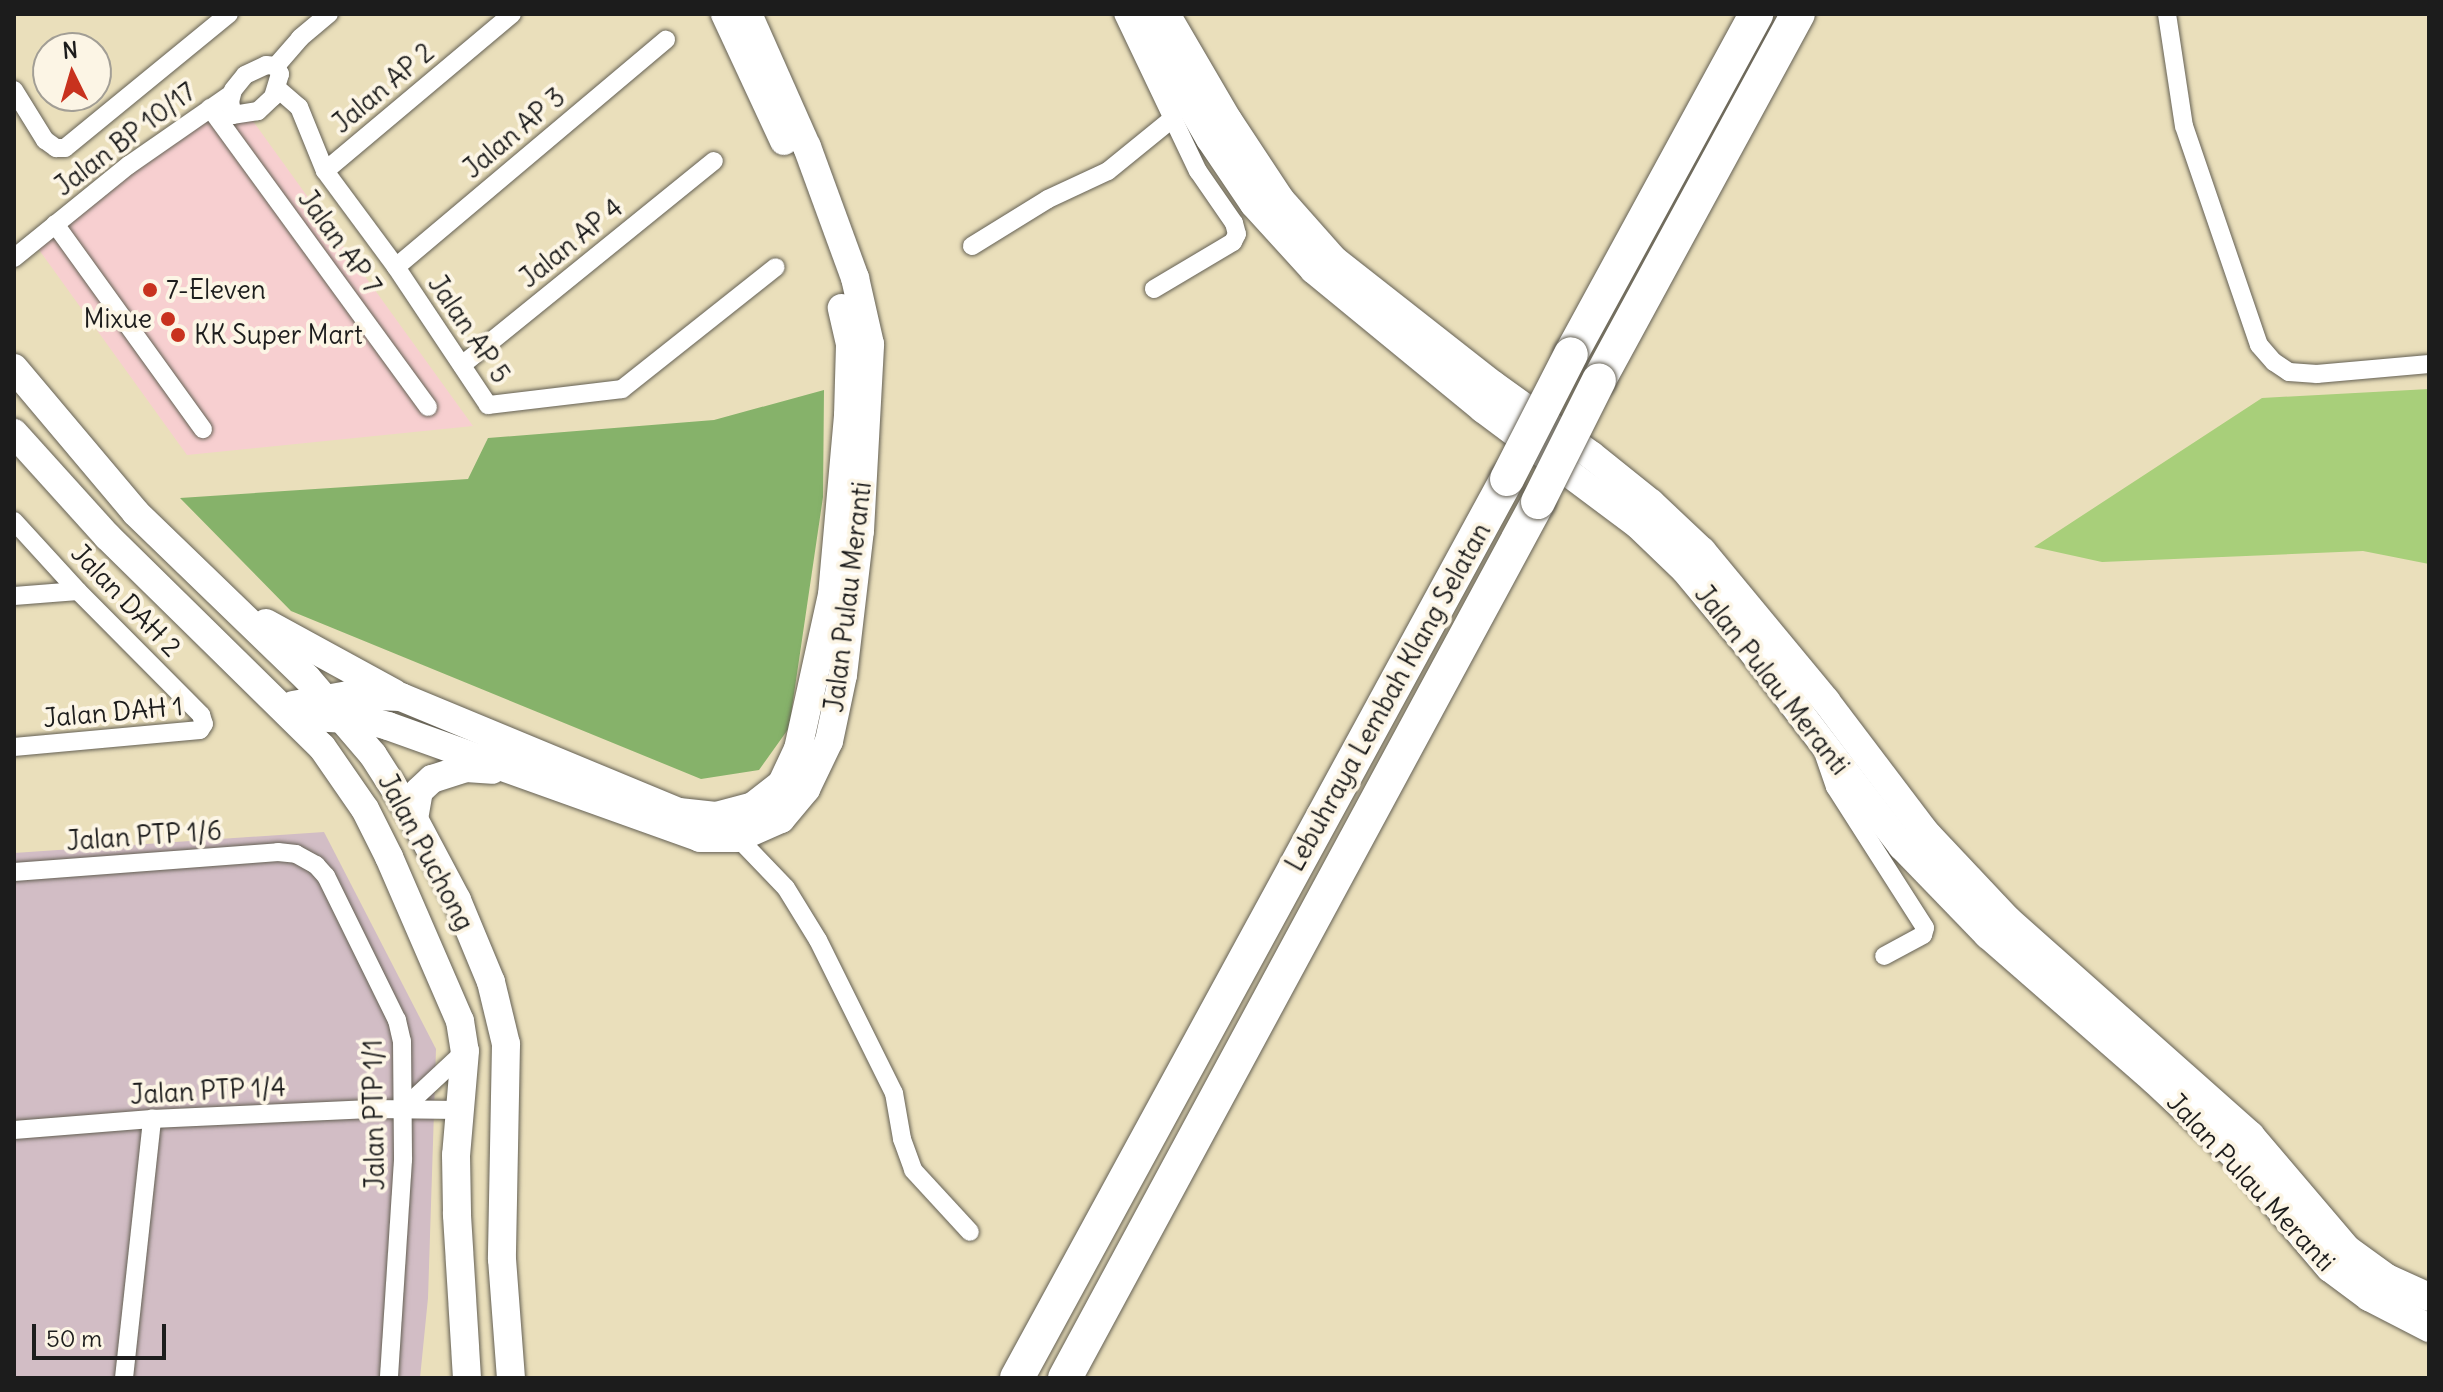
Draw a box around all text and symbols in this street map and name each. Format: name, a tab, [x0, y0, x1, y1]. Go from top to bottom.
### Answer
north arrow	[32, 32, 112, 112]
text: N	[61, 35, 79, 65]
street label: Jalan AP 2	[326, 37, 440, 139]
street label: Jalan BP 10/17	[48, 76, 202, 202]
street label: Jalan AP 3	[457, 81, 571, 185]
street label: Jalan AP 7	[292, 184, 388, 300]
street label: Jalan AP 4	[513, 192, 629, 294]
street label: Jalan AP 5	[422, 269, 516, 389]
place label: 7-Eleven	[166, 274, 266, 306]
marker: 7-Eleven	[141, 281, 159, 299]
place label: Mixue	[83, 303, 152, 335]
marker: Mixue	[159, 310, 177, 328]
place label: KK Super Mart	[194, 319, 363, 351]
marker: KK Super Mart	[169, 326, 187, 344]
street label: Jalan Pulau Meranti	[818, 480, 878, 714]
street label: Lebuhraya Lembah Klang Selatan	[1279, 517, 1497, 877]
street label: Jalan DAH 2	[65, 537, 187, 663]
street label: Jalan Pulau Meranti	[1688, 579, 1856, 781]
street label: Jalan DAH 1	[42, 690, 184, 734]
street label: Jalan Puchong	[372, 768, 480, 936]
street label: Jalan PTP 1/6	[65, 815, 223, 857]
street label: Jalan PTP 1/1	[357, 1039, 391, 1191]
street label: Jalan PTP 1/4	[129, 1071, 287, 1111]
street label: Jalan Pulau Meranti	[2160, 1086, 2342, 1278]
scale bar	[36, 1308, 170, 1358]
text: 50 m	[46, 1323, 102, 1353]

